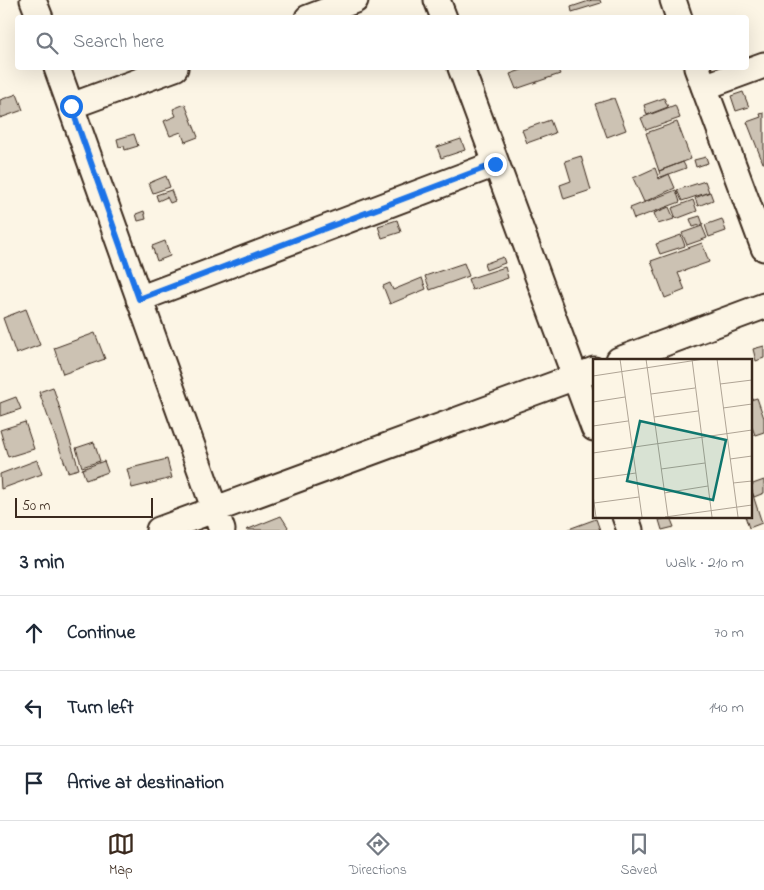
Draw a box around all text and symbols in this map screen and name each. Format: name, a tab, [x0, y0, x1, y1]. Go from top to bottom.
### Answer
search box	[15, 15, 749, 70]
icon: search	[33, 29, 61, 57]
text: Search here	[73, 29, 164, 56]
route start	[60, 95, 83, 118]
route end	[484, 153, 507, 176]
inset map	[593, 359, 752, 518]
scale bar	[15, 495, 152, 518]
text: 50 m	[22, 496, 50, 517]
text: 3 min	[20, 548, 64, 578]
text: Walk · 210 m	[665, 551, 744, 575]
icon: ahead	[20, 619, 48, 647]
text: Continue	[67, 620, 135, 647]
text: 70 m	[714, 621, 744, 645]
icon: left	[20, 694, 48, 722]
text: Turn left	[67, 695, 134, 722]
text: 140 m	[709, 696, 744, 720]
icon: arrive	[20, 769, 48, 797]
text: Arrive at destination	[67, 770, 224, 797]
tab: Map	[107, 830, 135, 881]
tab: Directions	[349, 830, 407, 881]
tab: Saved	[621, 830, 657, 881]

